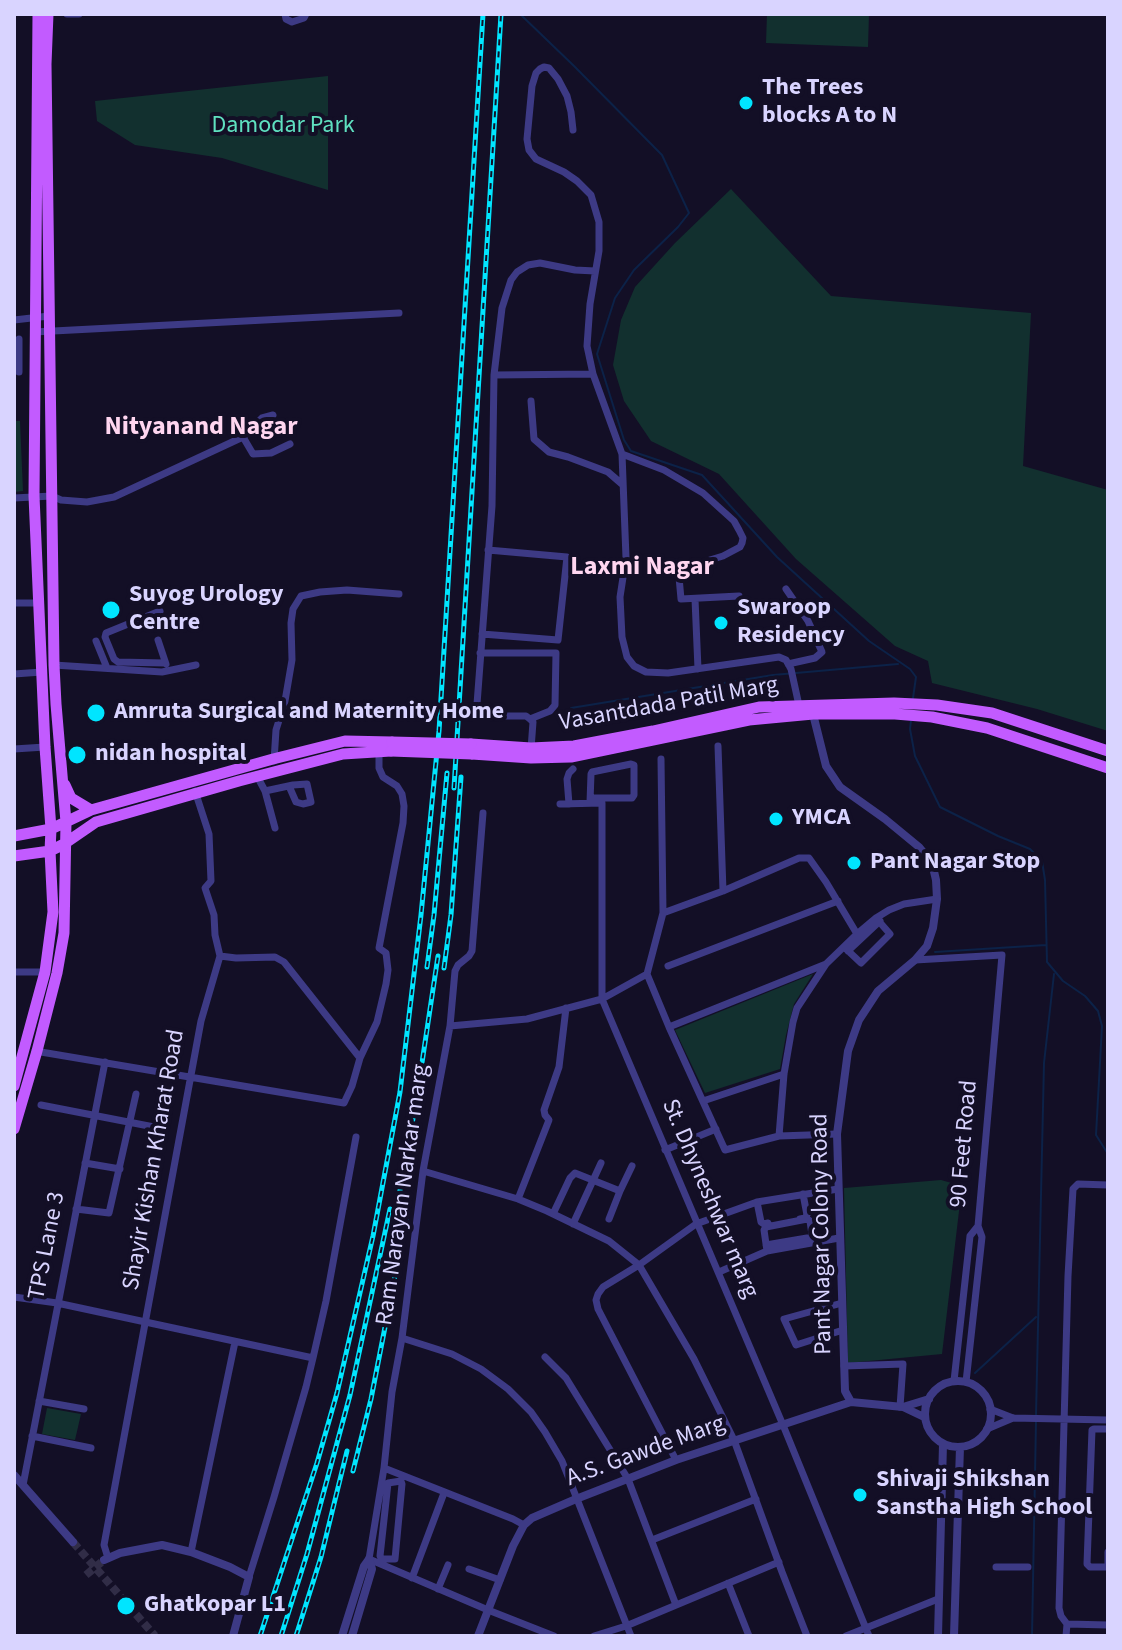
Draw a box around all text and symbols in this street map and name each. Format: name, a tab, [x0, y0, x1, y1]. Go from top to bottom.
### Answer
place label: The Trees blocks A to N	[762, 75, 897, 131]
marker: The Trees blocks A to N	[737, 94, 755, 112]
park label: Damodar Park	[211, 113, 355, 141]
district label: Nityanand Nagar	[104, 412, 298, 444]
district label: Laxmi Nagar	[570, 552, 714, 584]
place label: Suyog Urology Centre	[129, 582, 283, 638]
place label: Swaroop Residency	[737, 595, 845, 651]
marker: Suyog Urology Centre	[100, 599, 122, 621]
marker: Swaroop Residency	[712, 614, 730, 632]
street label: Vasantdada Patil Marg	[557, 672, 781, 738]
place label: Amruta Surgical and Maternity Home	[114, 699, 504, 727]
marker: Amruta Surgical and Maternity Home	[85, 702, 107, 724]
place label: nidan hospital	[95, 741, 246, 769]
marker: nidan hospital	[66, 744, 88, 766]
place label: YMCA	[792, 805, 851, 833]
marker: YMCA	[767, 810, 785, 828]
place label: Pant Nagar Stop	[870, 849, 1040, 877]
marker: Pant Nagar Stop	[845, 854, 863, 872]
street label: Shayir Kishan Kharat Road	[118, 1027, 192, 1293]
street label: Ram Narayan Narkar marg	[371, 1062, 437, 1328]
street label: 90 Feet Road	[945, 1079, 985, 1209]
street label: St. Dhyneshwar marg	[654, 1095, 764, 1303]
street label: Pant Nagar Colony Road	[806, 1113, 840, 1355]
street label: TPS Lane 3	[23, 1190, 73, 1302]
street label: A.S. Gawde Marg	[563, 1410, 729, 1494]
place label: Shivaji Shikshan Sanstha High School	[876, 1467, 1092, 1523]
marker: Shivaji Shikshan Sanstha High School	[851, 1486, 869, 1504]
place label: Ghatkopar L1	[144, 1592, 286, 1620]
marker: Ghatkopar L1	[115, 1595, 137, 1617]

